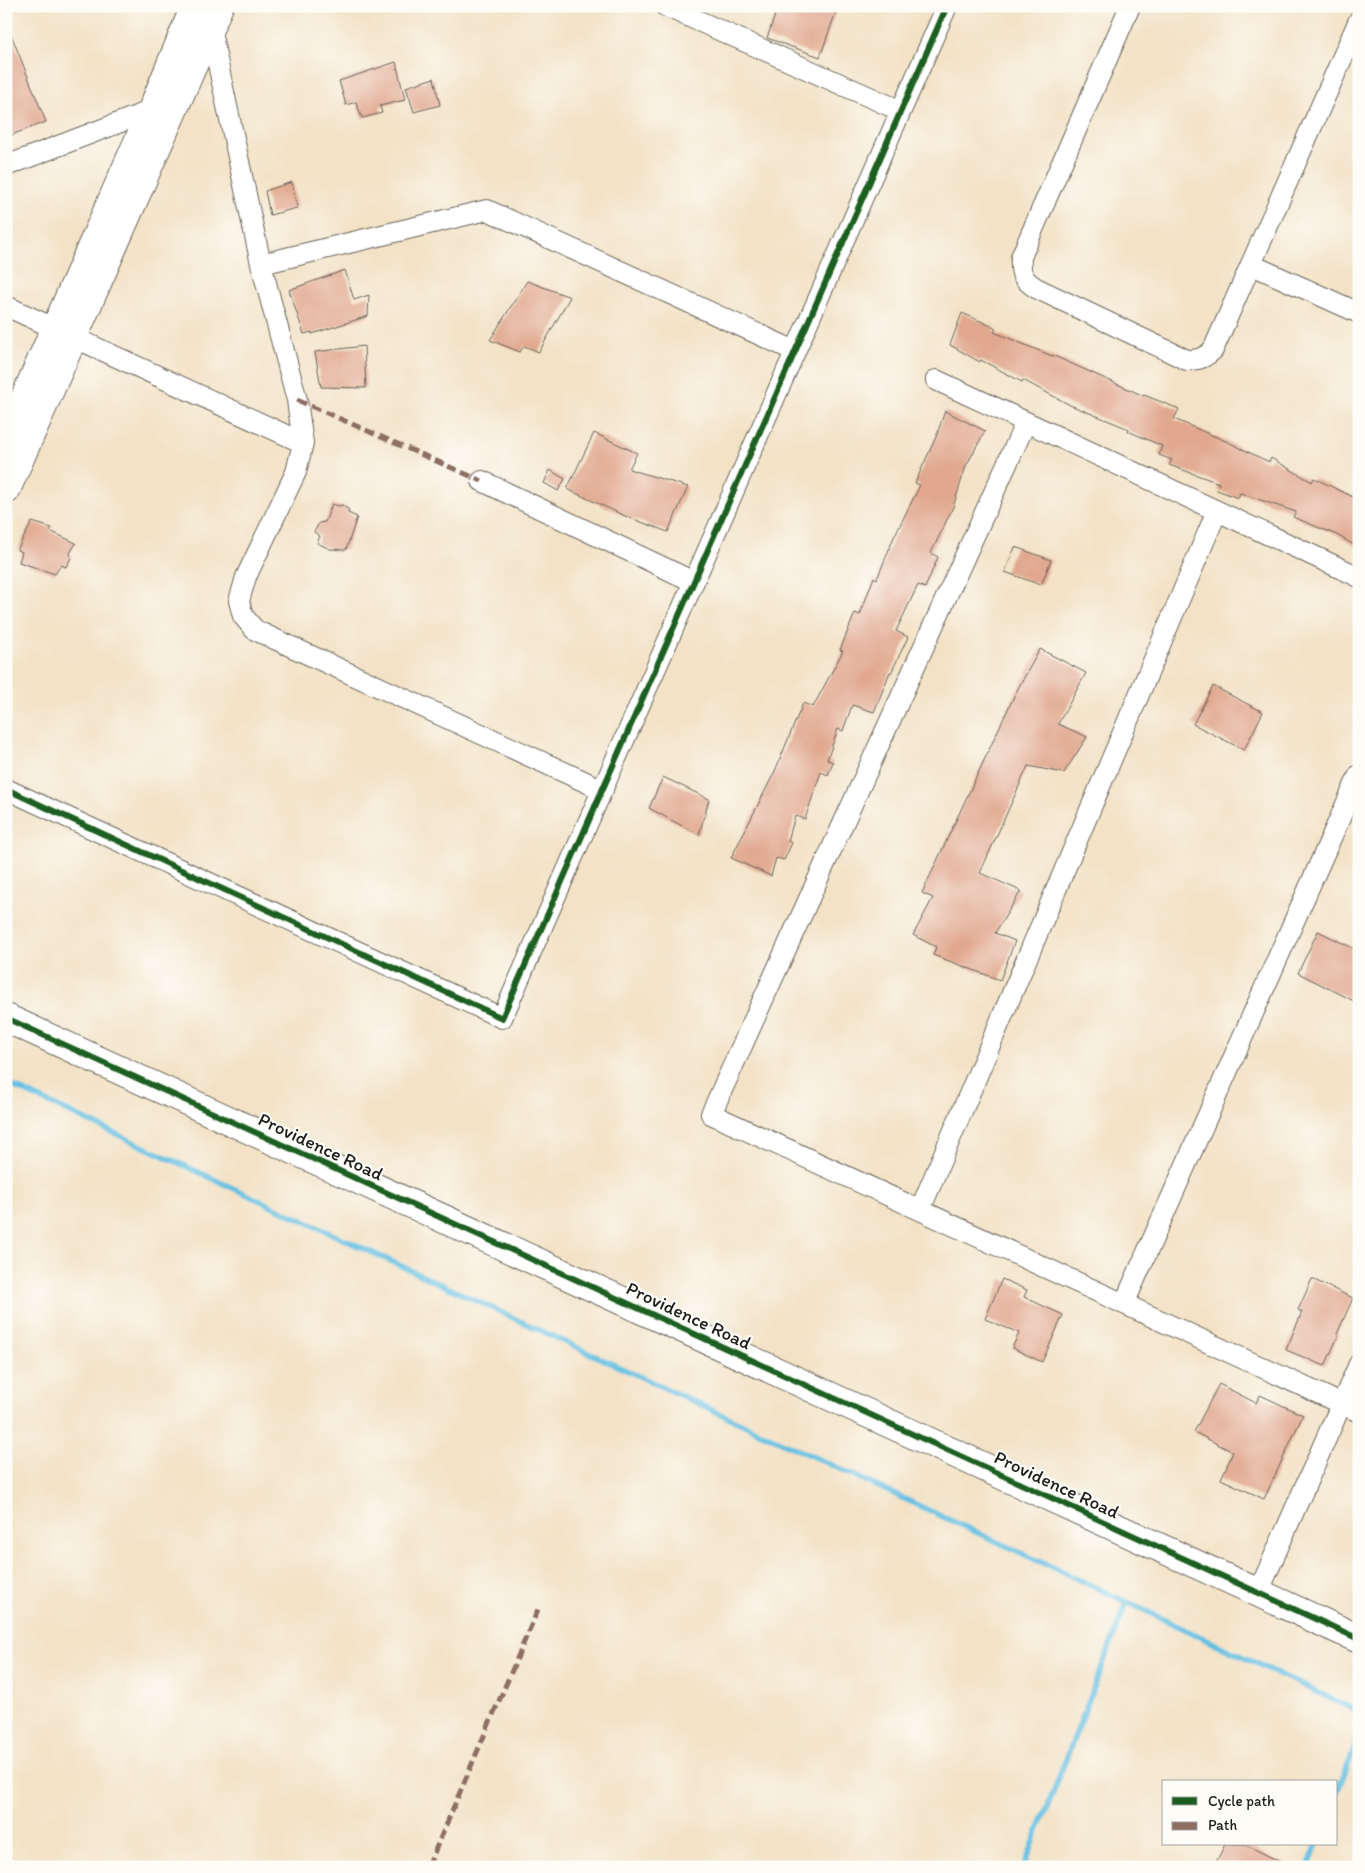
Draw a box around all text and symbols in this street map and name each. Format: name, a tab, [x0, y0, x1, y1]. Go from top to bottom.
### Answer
street label: Providence Road	[255, 1107, 388, 1186]
street label: Providence Road	[623, 1276, 756, 1355]
street label: Providence Road	[991, 1445, 1124, 1524]
legend	[1162, 1780, 1338, 1846]
text: Cycle path	[1208, 1792, 1275, 1810]
text: Path	[1208, 1816, 1237, 1834]

